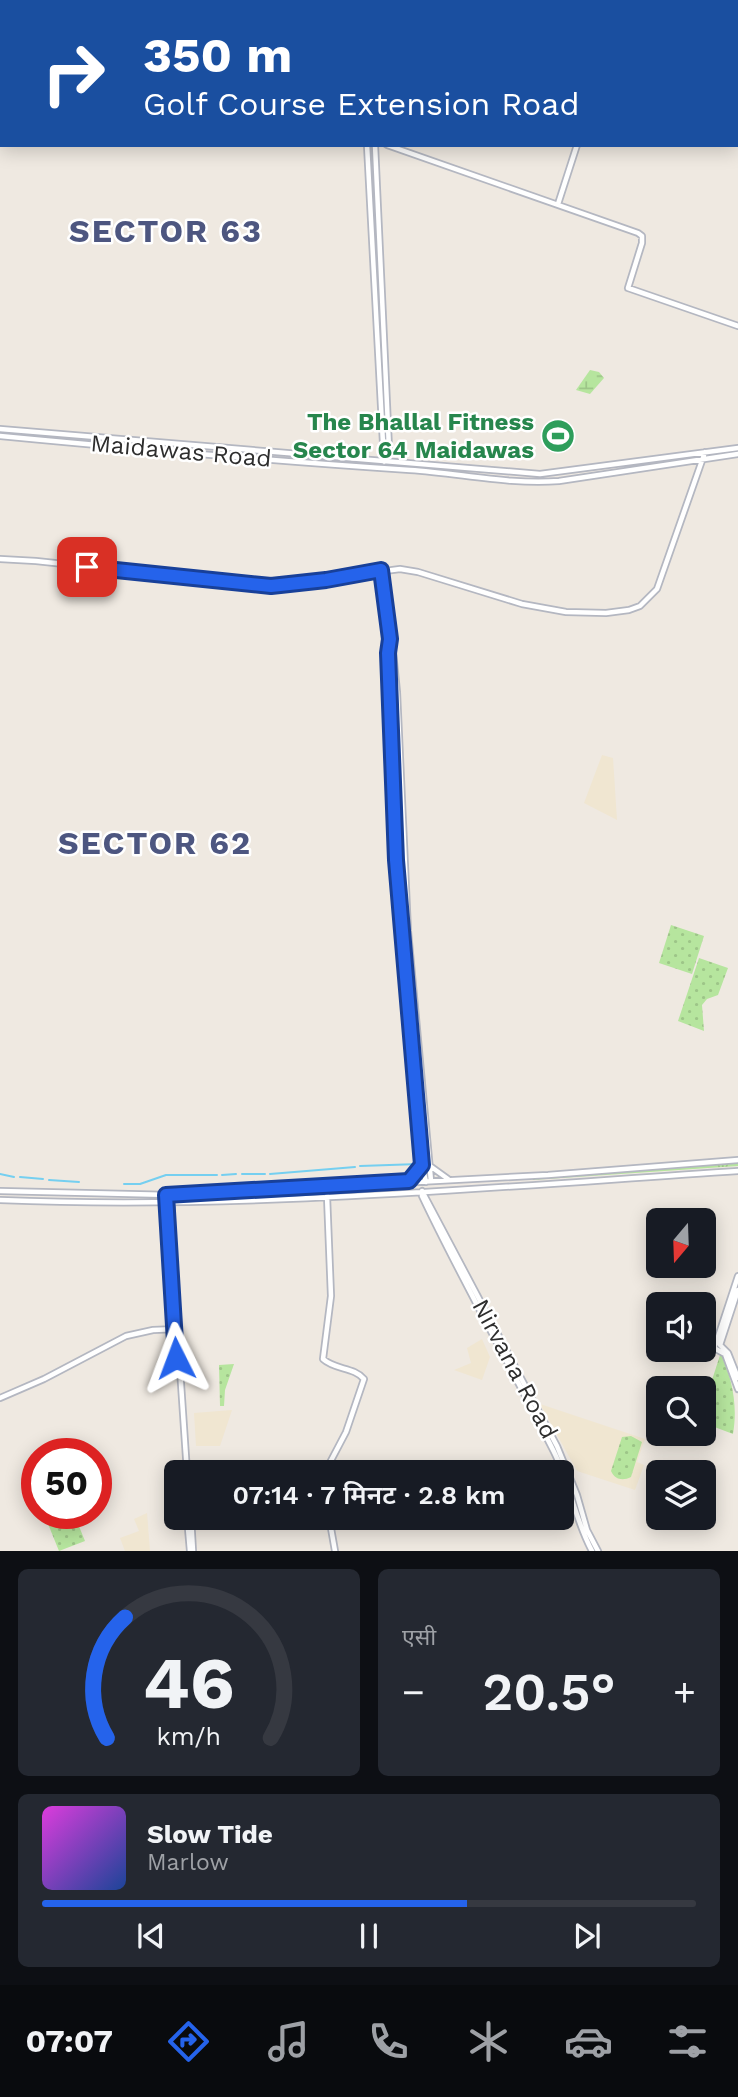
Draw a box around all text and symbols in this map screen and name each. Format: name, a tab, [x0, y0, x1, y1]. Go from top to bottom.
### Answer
text: 350 m	[143, 26, 292, 84]
icon: right	[28, 28, 119, 119]
text: Golf Course Extension Road	[143, 85, 579, 123]
district label: SECTOR 63	[69, 212, 263, 250]
place label: The Bhallal Fitness Sector 64 Maidawas	[293, 408, 534, 464]
sports icon: The Bhallal Fitness Sector 64 Maidawas	[539, 417, 577, 455]
street label: Maidawas Road	[89, 429, 273, 473]
pin	[57, 537, 117, 597]
icon: arrive	[68, 548, 106, 586]
district label: SECTOR 62	[58, 824, 252, 862]
north arrow	[646, 1208, 716, 1278]
map controls	[646, 1208, 716, 1530]
button: sound	[646, 1292, 716, 1362]
street label: Nirvana Road	[466, 1294, 564, 1444]
position arrow	[139, 1321, 213, 1395]
button: search	[646, 1376, 716, 1446]
speed limit sign: 50	[21, 1438, 112, 1529]
button: layers	[646, 1460, 716, 1530]
text: 07:14 · 7 मिनट · 2.8 km	[233, 1480, 505, 1510]
text: एसी	[402, 1624, 436, 1651]
text: 46	[143, 1641, 235, 1727]
text: 20.5°	[483, 1662, 615, 1723]
text: −	[402, 1670, 425, 1714]
text: +	[673, 1670, 696, 1714]
text: km/h	[157, 1722, 221, 1751]
text: Slow Tide	[147, 1819, 273, 1849]
text: Marlow	[147, 1849, 229, 1876]
icon: previous	[132, 1917, 170, 1955]
icon: pause	[350, 1917, 388, 1955]
icon: next	[568, 1917, 606, 1955]
icon: directions	[164, 2017, 213, 2066]
icon: music	[264, 2017, 313, 2066]
icon: phone	[364, 2017, 413, 2066]
icon: climate	[464, 2017, 513, 2066]
icon: car	[564, 2017, 613, 2066]
icon: filters	[663, 2017, 712, 2066]
text: 07:07	[25, 2022, 113, 2060]

